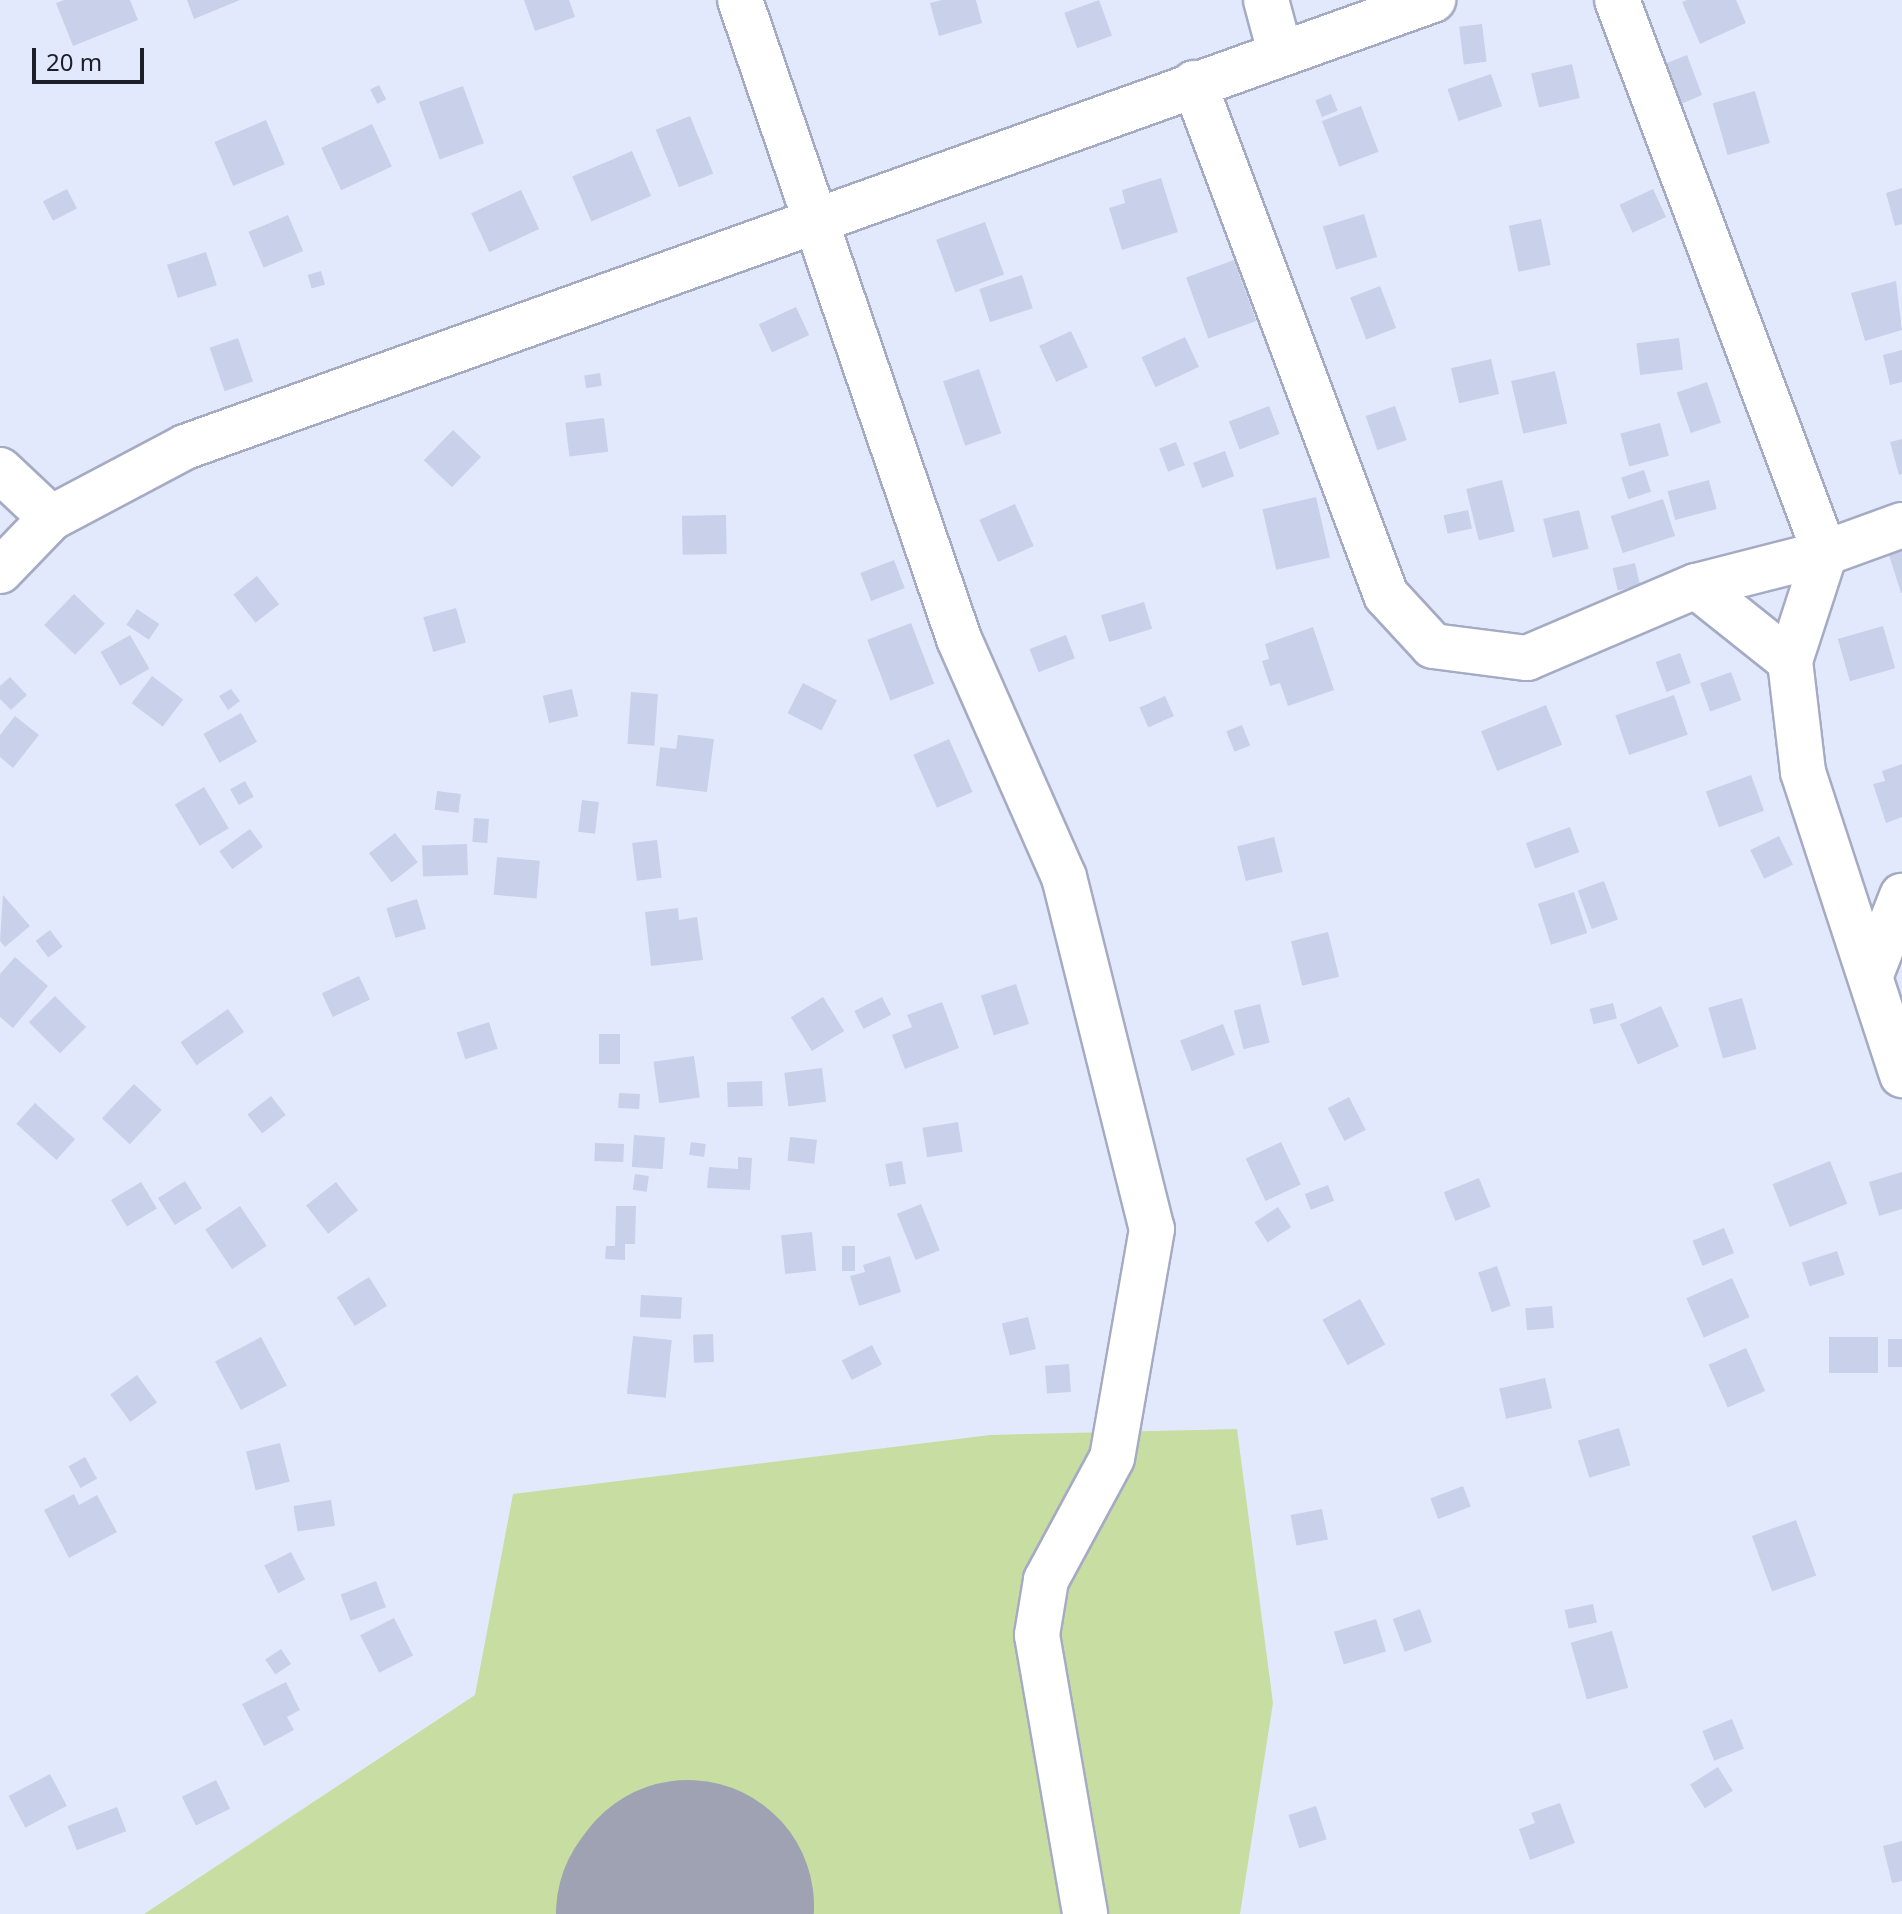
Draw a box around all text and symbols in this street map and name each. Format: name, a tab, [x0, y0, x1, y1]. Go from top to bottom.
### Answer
scale bar	[36, 32, 148, 82]
text: 20 m	[46, 45, 102, 78]

